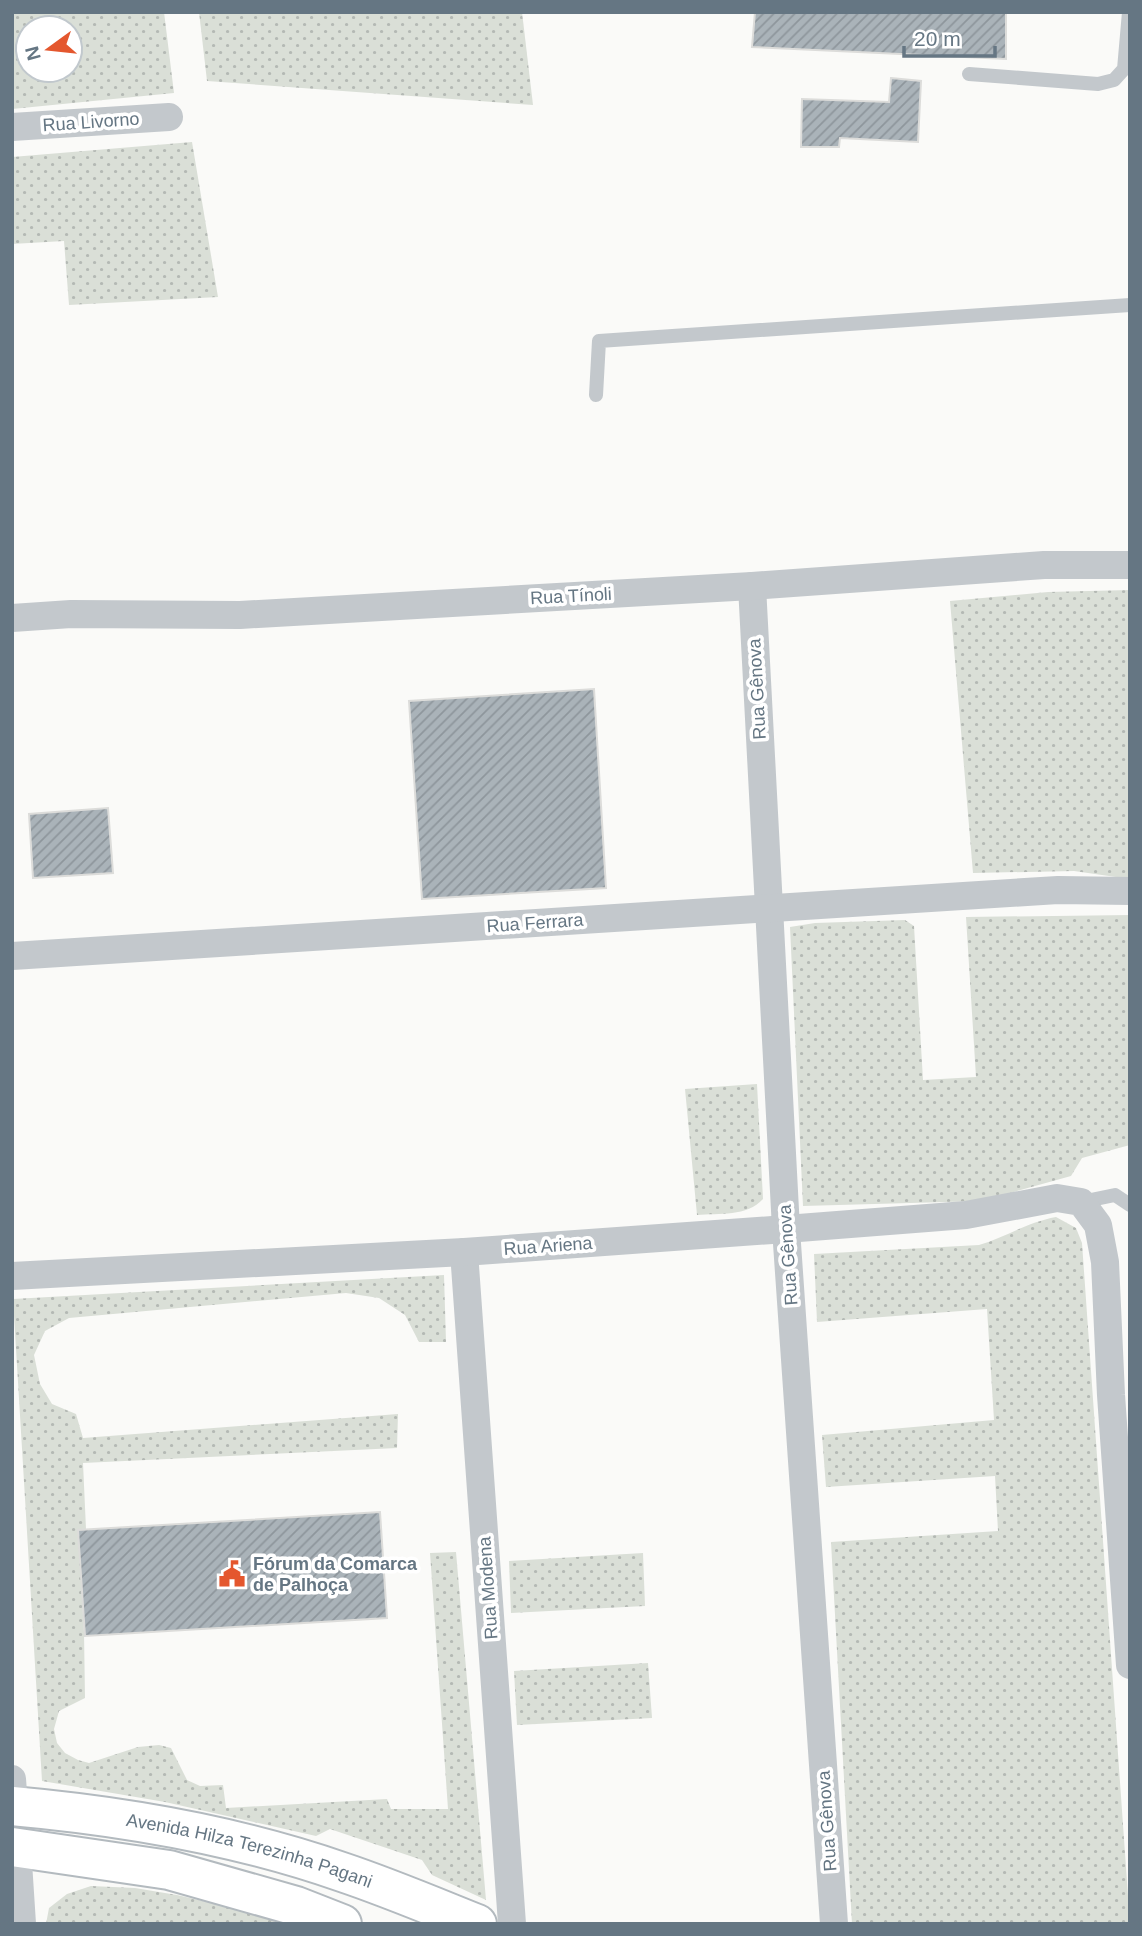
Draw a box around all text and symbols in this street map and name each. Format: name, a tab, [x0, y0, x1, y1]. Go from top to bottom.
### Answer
north arrow	[14, 14, 84, 84]
scale bar	[904, 14, 995, 58]
text: 20 m	[914, 27, 961, 50]
text: N	[21, 44, 45, 63]
street label: Rua Livorno	[42, 109, 140, 135]
street label: Rua Tínoli	[530, 584, 612, 608]
street label: Rua Gênova	[744, 637, 770, 740]
street label: Rua Ferrara	[486, 910, 585, 936]
street label: Rua Gênova	[774, 1203, 802, 1306]
street label: Rua Ariena	[503, 1233, 594, 1259]
street label: Rua Modena	[474, 1535, 502, 1640]
place label: Fórum da Comarca de Palhoça	[253, 1554, 418, 1595]
public building icon: Fórum da Comarca de Palhoça	[217, 1559, 247, 1589]
street label: Rua Gênova	[813, 1769, 841, 1872]
street label: Avenida Hilza Terezinha Pagani	[125, 1810, 375, 1892]

